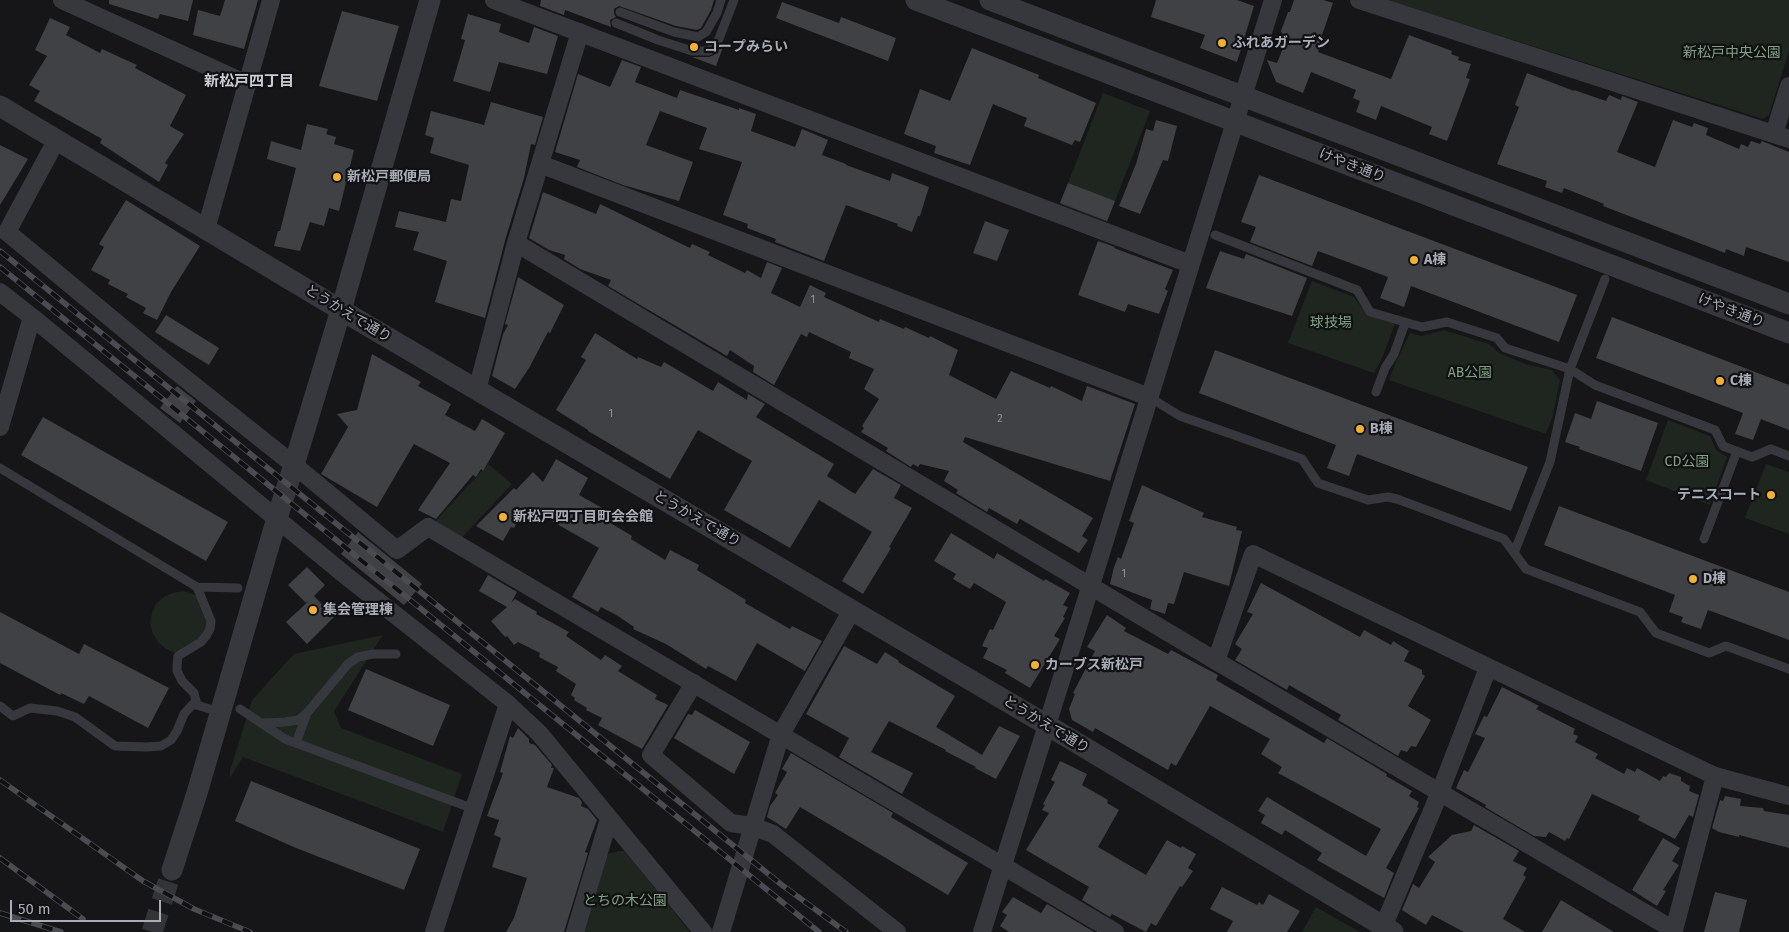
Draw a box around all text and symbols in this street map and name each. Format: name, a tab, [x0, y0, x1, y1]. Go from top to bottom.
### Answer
place label: ふれあガーデン	[1232, 35, 1330, 51]
marker: ふれあガーデン	[1216, 37, 1228, 49]
place label: コープみらい	[704, 39, 788, 55]
marker: コープみらい	[688, 41, 700, 53]
park label: 新松戸中央公園	[1683, 45, 1781, 61]
district label: 新松戸四丁目	[204, 73, 294, 91]
street label: けやき通り	[1316, 146, 1388, 186]
place label: 新松戸郵便局	[347, 169, 431, 185]
marker: 新松戸郵便局	[331, 171, 343, 183]
place label: A棟	[1424, 252, 1446, 268]
marker: A棟	[1408, 254, 1420, 266]
street label: とうかえで通り	[302, 282, 394, 346]
street label: けやき通り	[1695, 291, 1767, 331]
house number: 1	[811, 293, 815, 307]
park label: 球技場	[1310, 315, 1352, 331]
park label: AB公園	[1448, 365, 1492, 381]
place label: C棟	[1730, 373, 1752, 389]
marker: C棟	[1714, 375, 1726, 387]
house number: 1	[609, 407, 613, 421]
house number: 2	[997, 412, 1003, 426]
place label: B棟	[1370, 421, 1393, 437]
marker: B棟	[1354, 423, 1366, 435]
park label: CD公園	[1665, 454, 1709, 470]
street label: とうかえで通り	[650, 487, 744, 551]
place label: テニスコート	[1677, 487, 1761, 503]
marker: テニスコート	[1765, 489, 1777, 501]
place label: 新松戸四丁目町会会館	[513, 509, 653, 525]
marker: 新松戸四丁目町会会館	[497, 511, 509, 523]
house number: 1	[1122, 567, 1126, 581]
place label: D棟	[1703, 571, 1726, 587]
marker: D棟	[1687, 573, 1699, 585]
place label: 集会管理棟	[323, 602, 393, 618]
marker: 集会管理棟	[307, 604, 319, 616]
place label: カーブス新松戸	[1045, 657, 1143, 673]
marker: カーブス新松戸	[1029, 659, 1041, 671]
street label: とうかえで通り	[1000, 693, 1092, 757]
scale bar	[12, 890, 164, 922]
park label: とちの木公園	[583, 893, 667, 909]
text: 50 m	[18, 900, 51, 918]

